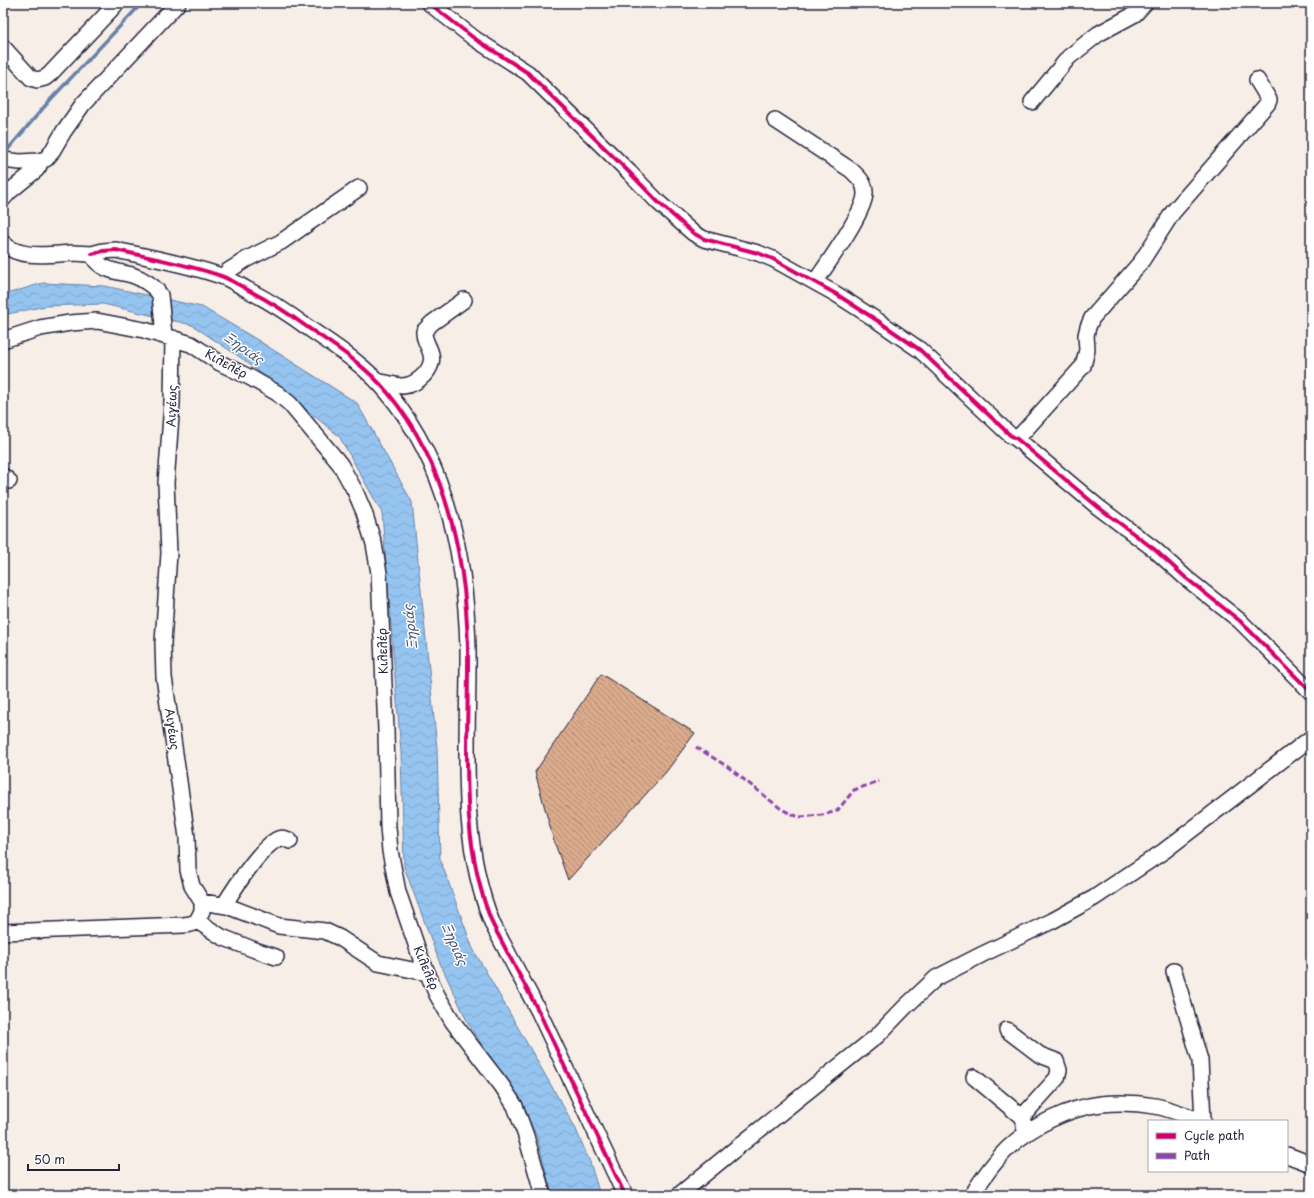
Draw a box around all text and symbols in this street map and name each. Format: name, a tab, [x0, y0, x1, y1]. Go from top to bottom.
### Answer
water label: Ξηριάς	[221, 327, 269, 369]
street label: Κιλελέρ	[202, 344, 251, 382]
street label: Αιγέως	[161, 385, 181, 427]
water label: Ξηριάς	[398, 603, 421, 650]
street label: Κιλελέρ	[372, 628, 392, 674]
street label: Αιγέως	[161, 707, 185, 751]
water label: Ξηριάς	[438, 920, 473, 969]
street label: Κιλελέρ	[410, 943, 444, 992]
legend	[1148, 1120, 1288, 1172]
text: Cycle path	[1184, 1126, 1245, 1144]
scale bar	[28, 1146, 119, 1172]
text: Path	[1184, 1146, 1210, 1164]
text: 50 m	[34, 1150, 65, 1168]

